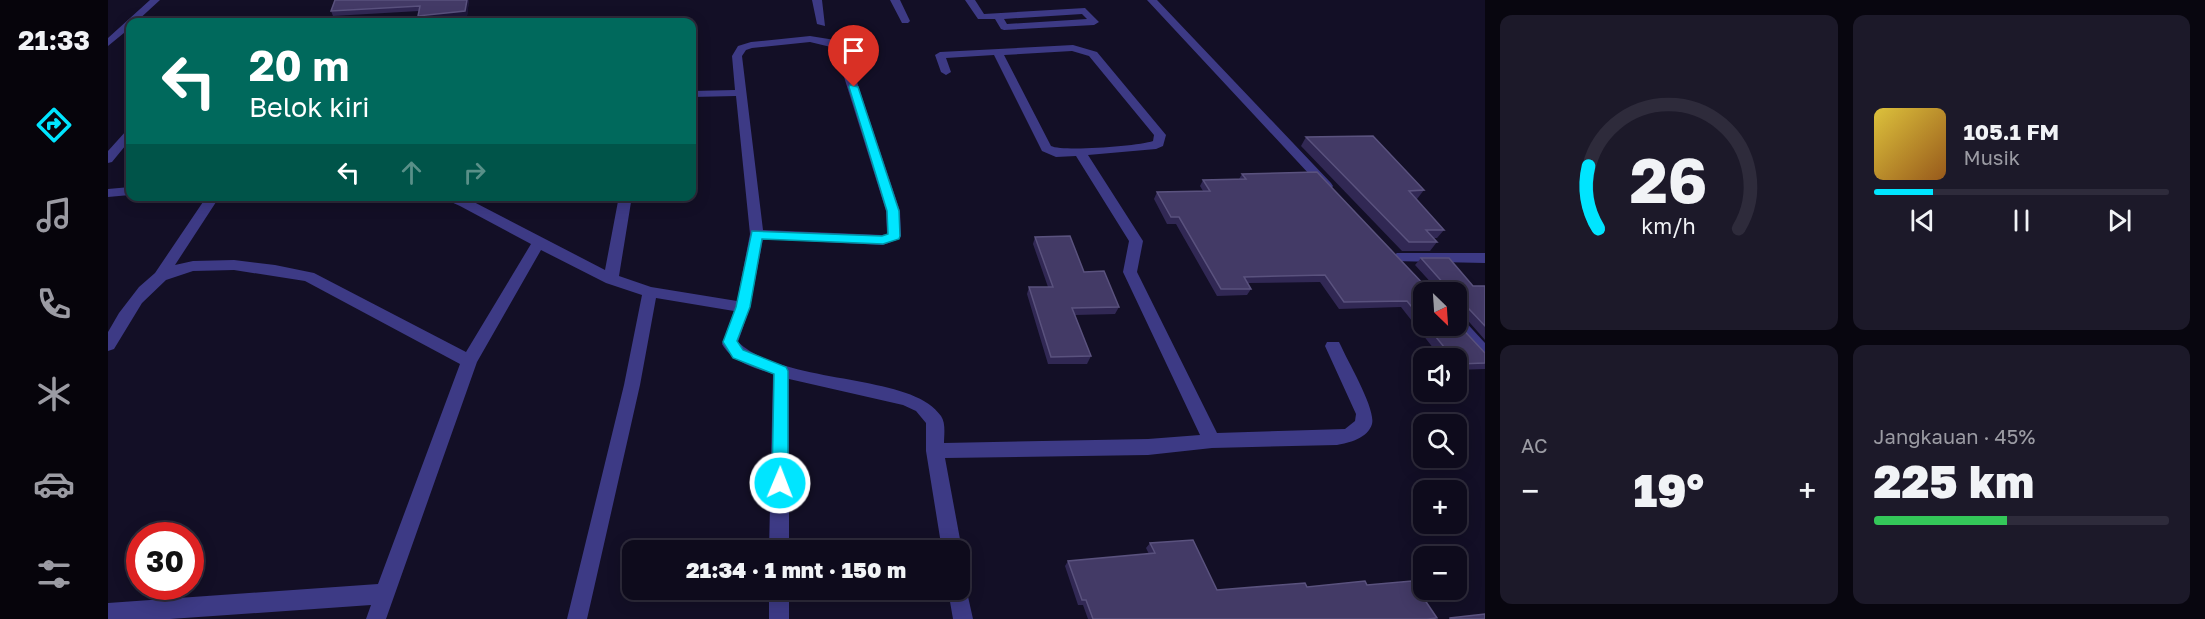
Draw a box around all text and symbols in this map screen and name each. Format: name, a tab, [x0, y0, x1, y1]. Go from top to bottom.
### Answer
text: 21:33	[18, 24, 90, 56]
pin	[828, 25, 879, 87]
icon: arrive	[837, 34, 870, 67]
text: 20 m	[249, 40, 349, 90]
icon: left	[150, 42, 228, 120]
text: Belok kiri	[249, 91, 370, 123]
icon: directions	[33, 104, 75, 146]
text: 105.1 FM	[1964, 118, 2059, 145]
text: 26	[1630, 143, 1708, 218]
text: Musik	[1964, 145, 2020, 169]
icon: left	[332, 156, 365, 189]
icon: ahead	[395, 156, 428, 189]
icon: right	[458, 156, 491, 189]
icon: music	[33, 194, 75, 236]
icon: previous	[1906, 204, 1939, 237]
icon: pause	[2005, 204, 2038, 237]
icon: next	[2103, 204, 2136, 237]
text: km/h	[1641, 214, 1696, 240]
north arrow	[1413, 282, 1467, 336]
map controls	[1413, 282, 1467, 600]
icon: phone	[33, 283, 75, 325]
button: sound	[1413, 348, 1467, 402]
icon: climate	[33, 373, 75, 415]
button: search	[1413, 414, 1467, 468]
text: Jangkauan · 45%	[1874, 424, 2035, 448]
text: AC	[1521, 433, 1548, 457]
position arrow	[748, 451, 812, 515]
text: 225 km	[1874, 454, 2034, 508]
icon: car	[33, 463, 75, 505]
text: 19°	[1633, 463, 1704, 517]
text: −	[1521, 471, 1539, 510]
text: +	[1798, 471, 1817, 510]
button: +	[1413, 480, 1467, 534]
speed limit sign: 30	[126, 522, 204, 600]
button: −	[1413, 546, 1467, 600]
icon: filters	[33, 553, 75, 595]
text: 21:34 · 1 mnt · 150 m	[686, 556, 906, 583]

